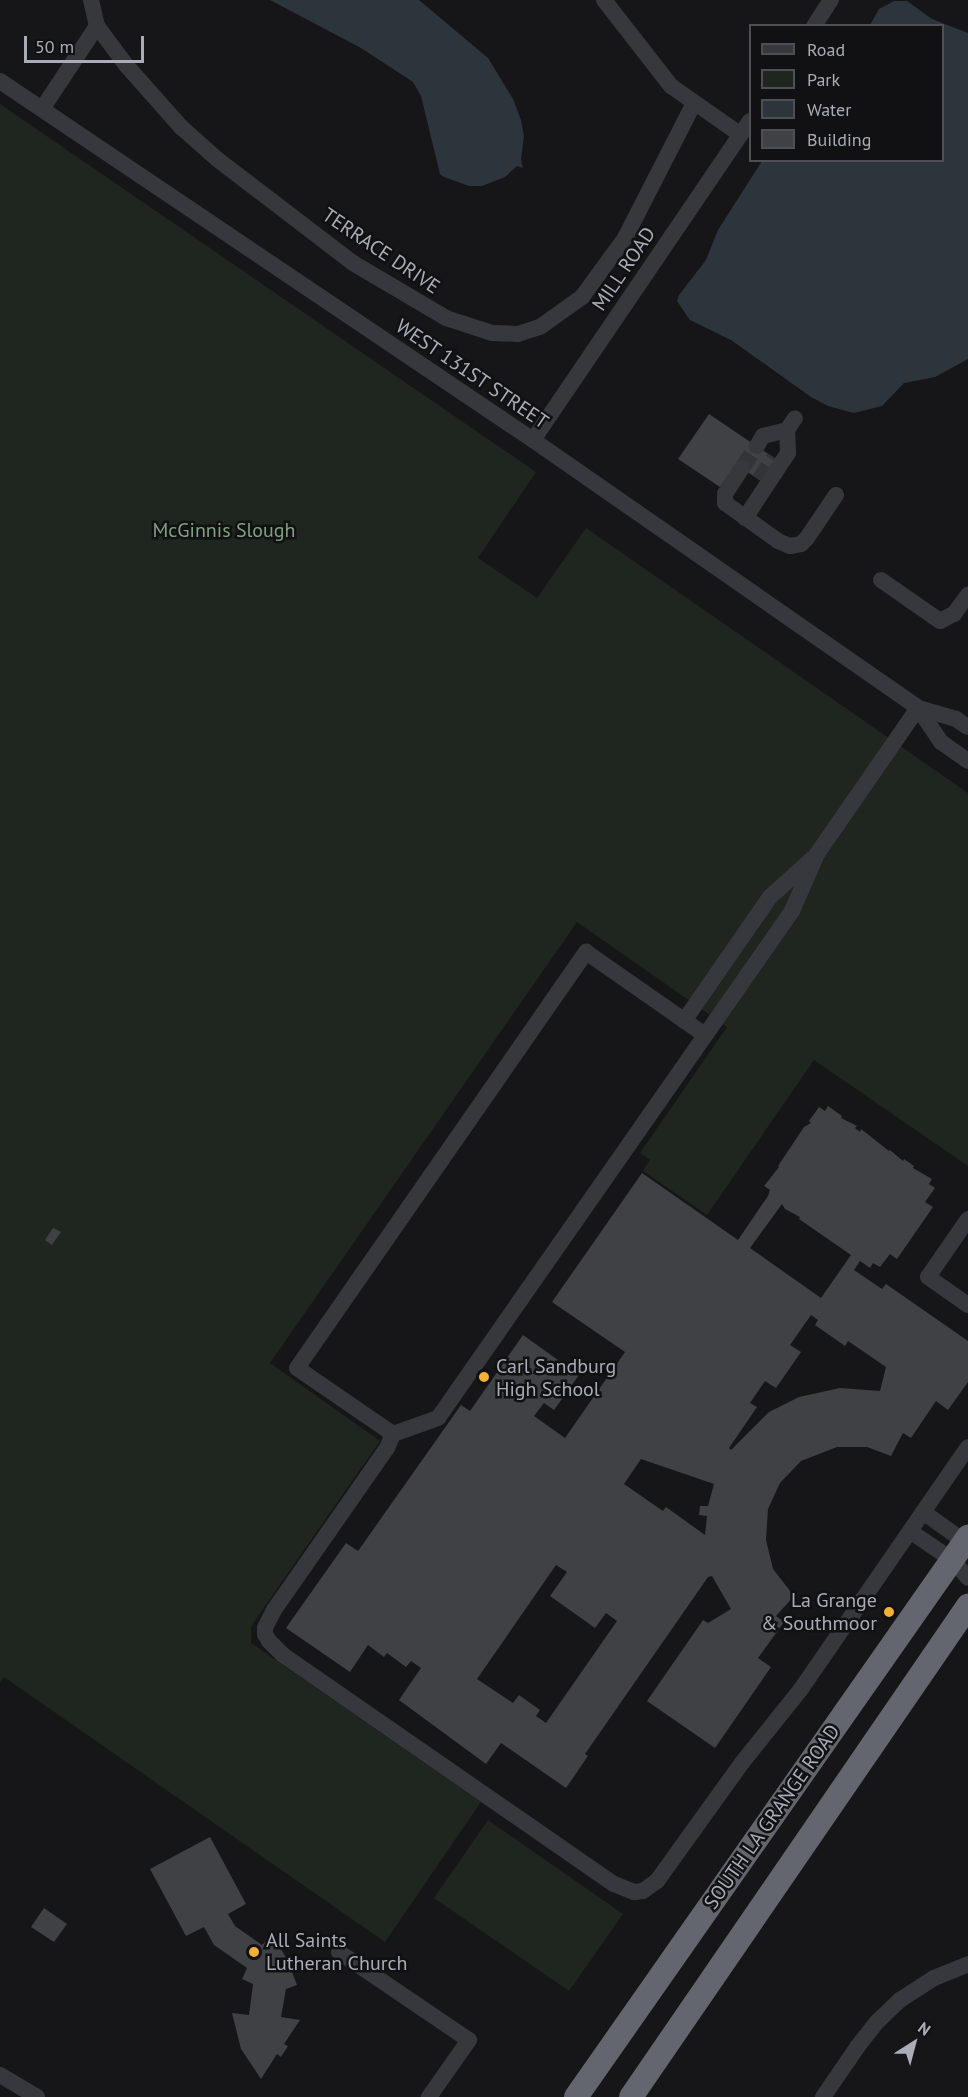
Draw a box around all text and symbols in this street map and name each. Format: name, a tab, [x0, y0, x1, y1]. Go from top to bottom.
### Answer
scale bar	[27, 24, 147, 62]
legend	[749, 24, 944, 162]
text: 50 m	[35, 35, 74, 58]
text: Road	[807, 38, 845, 61]
text: Park	[807, 68, 840, 91]
text: Water	[807, 98, 851, 121]
text: Building	[807, 128, 871, 151]
street label: TERRACE DRIVE	[318, 203, 444, 299]
street label: MILL ROAD	[587, 222, 661, 316]
street label: WEST 131ST STREET	[391, 314, 553, 434]
park label: McGinnis Slough	[152, 518, 296, 542]
place label: Carl Sandburg High School	[496, 1354, 616, 1401]
marker: Carl Sandburg High School	[477, 1370, 491, 1384]
place label: La Grange & Southmoor	[761, 1588, 877, 1635]
marker: La Grange & Southmoor	[882, 1605, 896, 1619]
street label: SOUTH LA GRANGE ROAD	[699, 1720, 845, 1914]
place label: All Saints Lutheran Church	[266, 1928, 407, 1975]
marker: All Saints Lutheran Church	[247, 1945, 261, 1959]
north arrow	[884, 2013, 944, 2073]
text: N	[914, 2017, 935, 2040]

